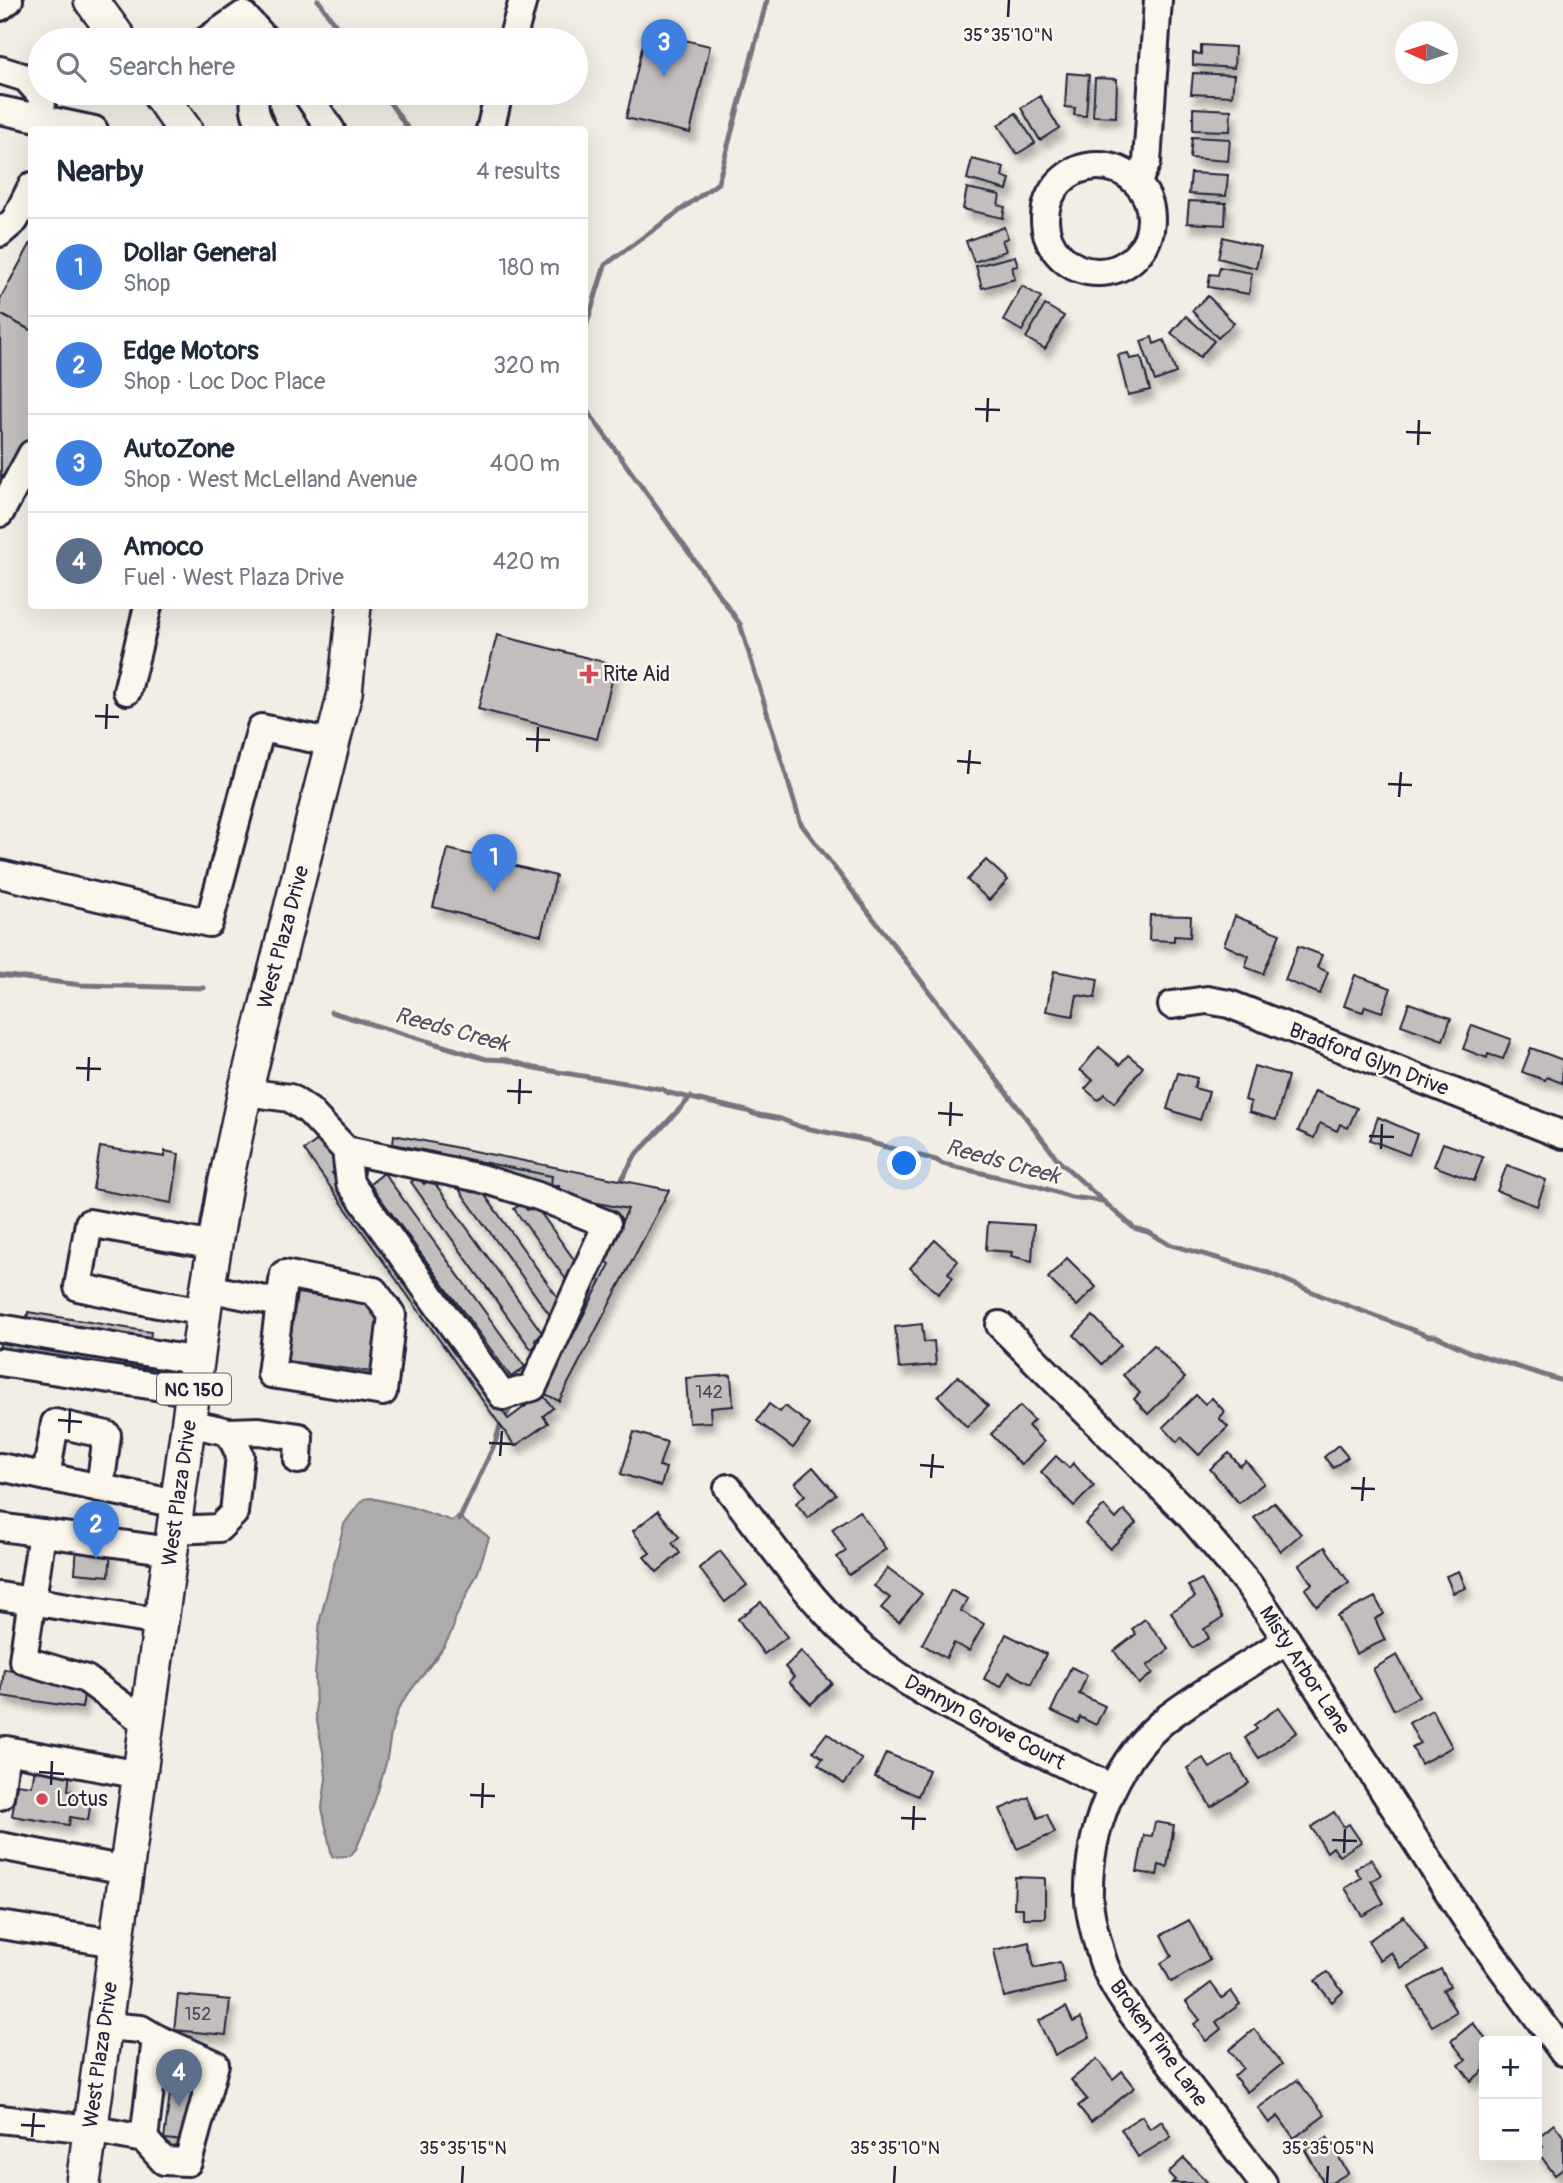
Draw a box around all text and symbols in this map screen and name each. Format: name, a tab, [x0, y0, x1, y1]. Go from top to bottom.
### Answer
pin: 3	[641, 19, 687, 77]
north arrow	[1395, 21, 1458, 84]
text: 35°35'10"N	[963, 24, 1053, 47]
search box	[28, 28, 588, 105]
icon: search	[52, 48, 90, 86]
text: Search here	[108, 51, 235, 83]
text: Nearby	[56, 153, 143, 190]
text: 4 results	[476, 157, 560, 186]
text: Dollar General	[123, 237, 277, 269]
text: 1	[75, 253, 84, 282]
text: 180 m	[498, 253, 560, 282]
text: Shop	[123, 269, 171, 298]
text: Edge Motors	[123, 335, 259, 367]
text: 2	[73, 351, 85, 380]
text: 320 m	[493, 351, 560, 380]
text: Shop · Loc Doc Place	[123, 367, 325, 396]
text: AutoZone	[123, 433, 234, 465]
text: 3	[73, 449, 85, 478]
text: 400 m	[490, 449, 560, 478]
text: Shop · West McLelland Avenue	[123, 465, 417, 494]
text: Amoco	[123, 531, 204, 563]
text: 4	[72, 547, 86, 576]
text: 420 m	[493, 547, 560, 576]
text: Fuel · West Plaza Drive	[123, 563, 344, 592]
place label: Rite Aid	[603, 661, 670, 688]
marker: Rite Aid	[581, 666, 597, 682]
pin: 1	[471, 834, 517, 892]
street label: West Plaza Drive	[251, 862, 316, 1012]
water label: Reeds Creek	[392, 1000, 514, 1059]
street label: Bradford Glyn Drive	[1285, 1017, 1453, 1103]
water label: Reeds Creek	[943, 1132, 1065, 1191]
your location	[887, 1146, 921, 1180]
road number: NC 150	[157, 1373, 231, 1404]
house number: 142	[695, 1381, 723, 1404]
street label: West Plaza Drive	[156, 1418, 203, 1568]
pin: 2	[73, 1501, 119, 1559]
street label: Misty Arbor Lane	[1253, 1601, 1357, 1740]
street label: Dannyn Grove Court	[900, 1669, 1070, 1777]
place label: Lotus	[56, 1786, 108, 1813]
marker: Lotus	[34, 1791, 50, 1807]
street label: Broken Pine Lane	[1103, 1974, 1214, 2113]
street label: West Plaza Drive	[77, 1980, 124, 2130]
house number: 152	[185, 2003, 211, 2026]
map controls	[1479, 2036, 1542, 2162]
button: +	[1479, 2036, 1542, 2099]
pin: 4	[156, 2049, 202, 2107]
button: −	[1479, 2099, 1542, 2162]
text: 35°35'15"N	[419, 2137, 507, 2160]
text: 35°35'10"N	[850, 2137, 940, 2160]
text: 35°35'05"N	[1282, 2137, 1374, 2160]

